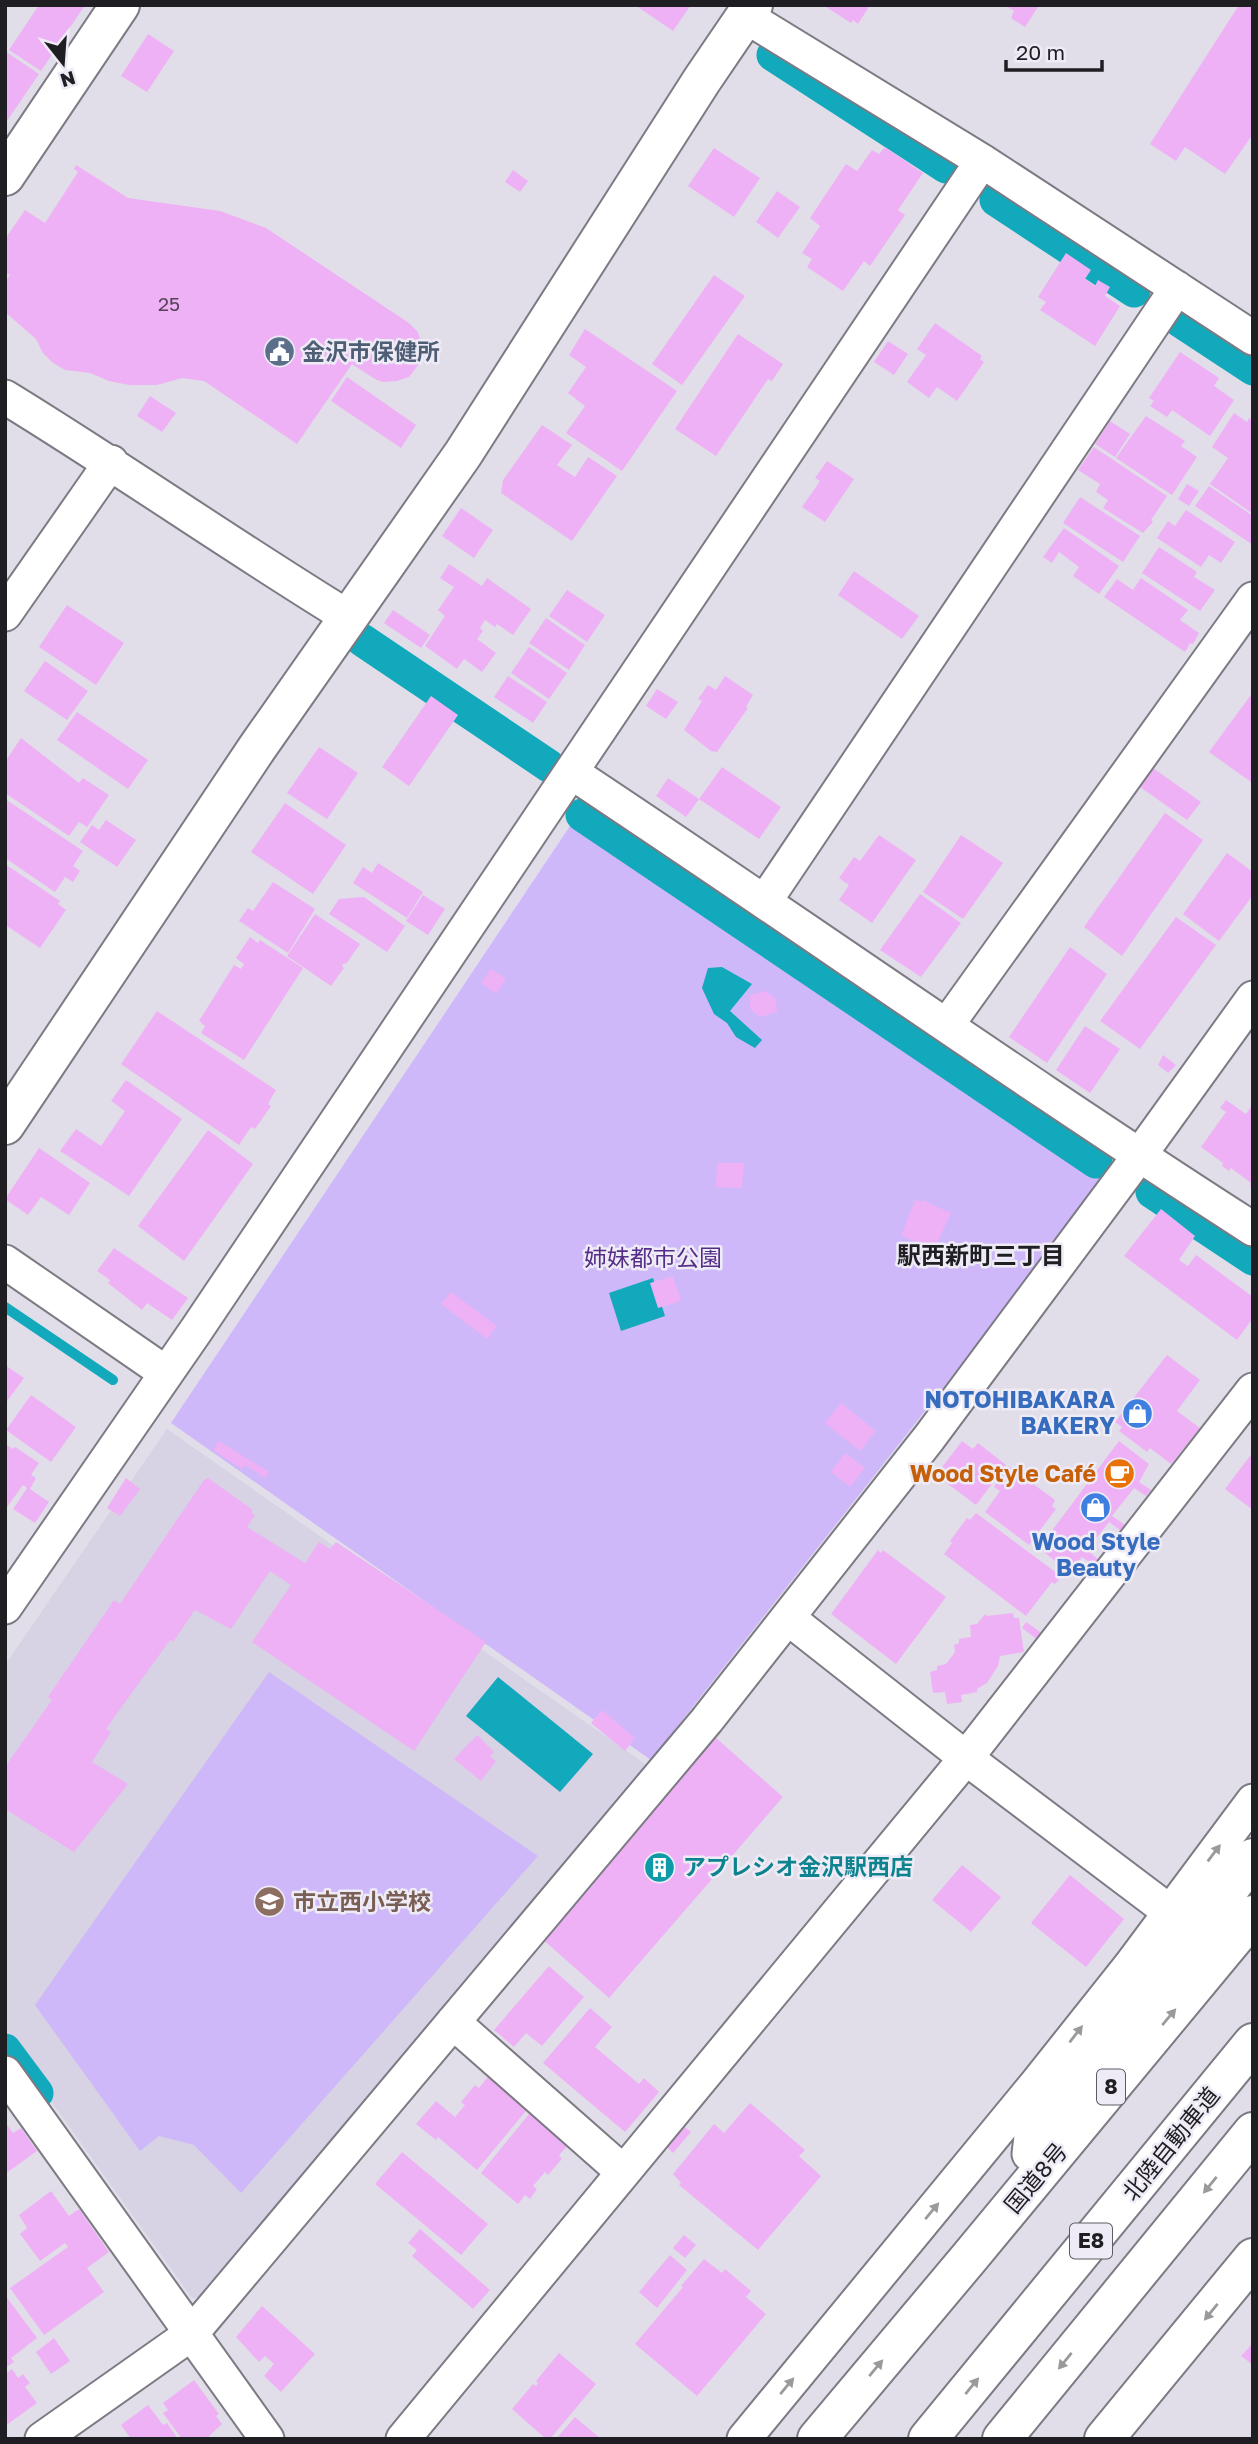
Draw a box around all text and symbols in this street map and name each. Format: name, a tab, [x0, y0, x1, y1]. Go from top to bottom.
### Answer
north arrow	[28, 28, 98, 98]
scale bar	[1006, 28, 1102, 72]
text: 20 m	[1016, 39, 1065, 65]
text: N	[58, 67, 78, 93]
house number: 25	[158, 292, 180, 315]
public building icon: 金沢市保健所	[262, 335, 296, 369]
place label: 金沢市保健所	[302, 337, 440, 365]
district label: 駅西新町三丁目	[897, 1240, 1065, 1269]
park label: 姉妹都市公園	[584, 1243, 722, 1271]
place label: NOTOHIBAKARA BAKERY	[924, 1385, 1116, 1439]
shop icon: NOTOHIBAKARA BAKERY	[1121, 1396, 1155, 1430]
cafe icon: Wood Style Café	[1102, 1457, 1136, 1491]
place label: Wood Style Café	[910, 1459, 1096, 1487]
shop icon: Wood Style Beauty	[1079, 1491, 1113, 1525]
place label: Wood Style Beauty	[1032, 1527, 1160, 1581]
one-way arrow	[1206, 1845, 1221, 1863]
building icon: アプレシオ金沢駅西店	[643, 1850, 677, 1884]
place label: アプレシオ金沢駅西店	[683, 1852, 913, 1880]
school or university icon: 市立西小学校	[253, 1885, 287, 1919]
place label: 市立西小学校	[293, 1887, 431, 1915]
one-way arrow	[1161, 2008, 1177, 2026]
one-way arrow	[1068, 2026, 1083, 2043]
road number: 8	[1097, 2070, 1125, 2104]
street label: 北陸自動車道	[1116, 2081, 1225, 2206]
street label: 国道8号	[998, 2137, 1073, 2218]
one-way arrow	[1202, 2176, 1217, 2194]
one-way arrow	[924, 2202, 939, 2219]
road number: E8	[1070, 2224, 1112, 2258]
one-way arrow	[1203, 2302, 1218, 2320]
one-way arrow	[1058, 2352, 1073, 2370]
one-way arrow	[869, 2359, 884, 2377]
one-way arrow	[780, 2378, 795, 2396]
one-way arrow	[964, 2378, 979, 2395]

